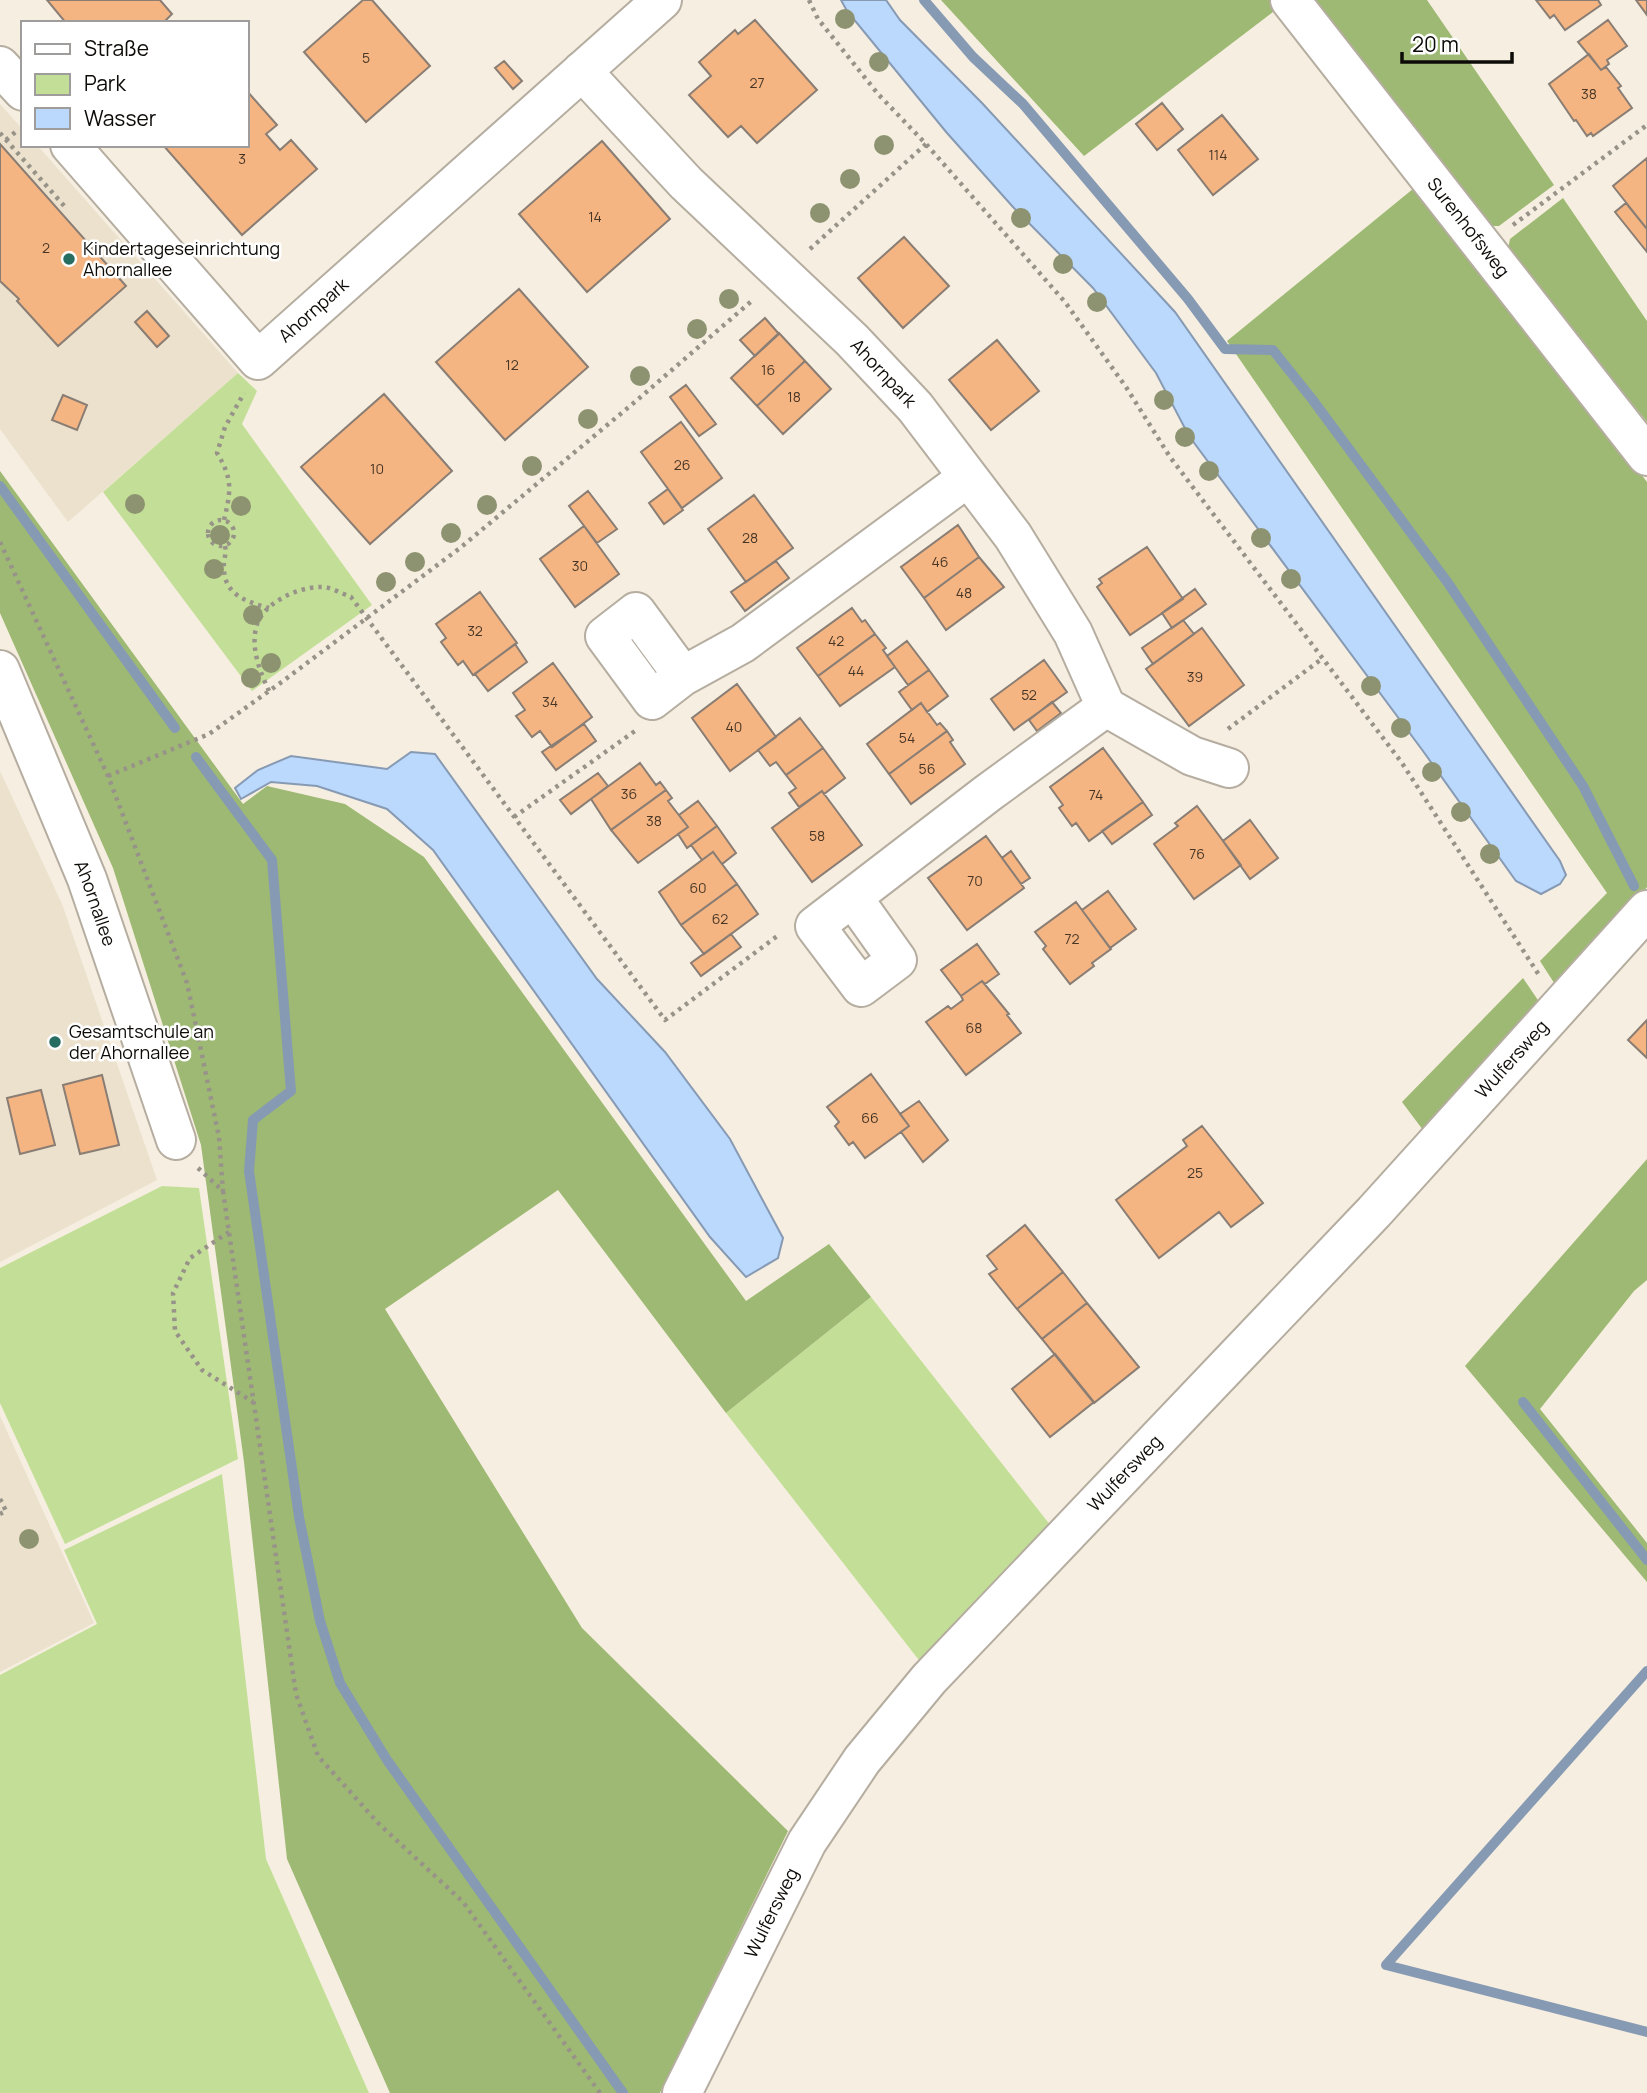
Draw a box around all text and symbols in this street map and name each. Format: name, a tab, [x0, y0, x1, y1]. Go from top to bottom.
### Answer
legend	[21, 21, 248, 147]
scale bar	[1402, 21, 1512, 65]
text: 20 m	[1412, 30, 1459, 58]
text: Straße	[84, 34, 149, 62]
house number: 5	[362, 48, 370, 67]
text: Park	[84, 69, 126, 97]
house number: 27	[749, 73, 765, 92]
house number: 38	[1581, 84, 1597, 103]
text: Wasser	[84, 104, 157, 132]
house number: 114	[1208, 145, 1228, 164]
house number: 3	[238, 149, 246, 168]
street label: Surenhofsweg	[1422, 172, 1516, 282]
house number: 14	[588, 207, 602, 226]
place label: Kindertageseinrichtung Ahornallee	[83, 236, 280, 281]
house number: 2	[42, 238, 50, 257]
marker: Kindertageseinrichtung Ahornallee	[61, 251, 77, 267]
street label: Ahornpark	[273, 271, 354, 347]
street label: Ahornpark	[846, 333, 923, 413]
house number: 12	[505, 355, 519, 374]
house number: 16	[761, 360, 775, 379]
house number: 18	[787, 387, 801, 406]
house number: 26	[674, 455, 690, 474]
house number: 10	[370, 459, 384, 478]
house number: 28	[742, 528, 758, 547]
house number: 46	[932, 552, 948, 571]
house number: 30	[572, 556, 588, 575]
house number: 48	[956, 583, 972, 602]
house number: 32	[467, 621, 483, 640]
house number: 42	[828, 631, 844, 650]
house number: 44	[848, 661, 864, 680]
house number: 39	[1187, 667, 1203, 686]
house number: 52	[1021, 685, 1037, 704]
house number: 34	[542, 692, 558, 711]
house number: 40	[726, 717, 742, 736]
house number: 54	[899, 728, 915, 747]
house number: 56	[919, 759, 935, 778]
house number: 36	[621, 784, 637, 803]
house number: 74	[1089, 785, 1103, 804]
house number: 38	[646, 811, 662, 830]
house number: 58	[809, 826, 825, 845]
house number: 76	[1189, 844, 1205, 863]
street label: Ahornallee	[70, 856, 122, 949]
house number: 70	[967, 871, 983, 890]
house number: 60	[689, 878, 707, 897]
house number: 62	[712, 909, 728, 928]
house number: 72	[1064, 929, 1080, 948]
street label: Wulfersweg	[1470, 1014, 1553, 1103]
house number: 68	[966, 1018, 982, 1037]
place label: Gesamtschule an der Ahornallee	[69, 1019, 214, 1064]
marker: Gesamtschule an der Ahornallee	[47, 1034, 63, 1050]
house number: 66	[861, 1108, 879, 1127]
house number: 25	[1187, 1163, 1203, 1182]
street label: Wulfersweg	[1082, 1429, 1166, 1517]
street label: Wulfersweg	[738, 1864, 803, 1962]

